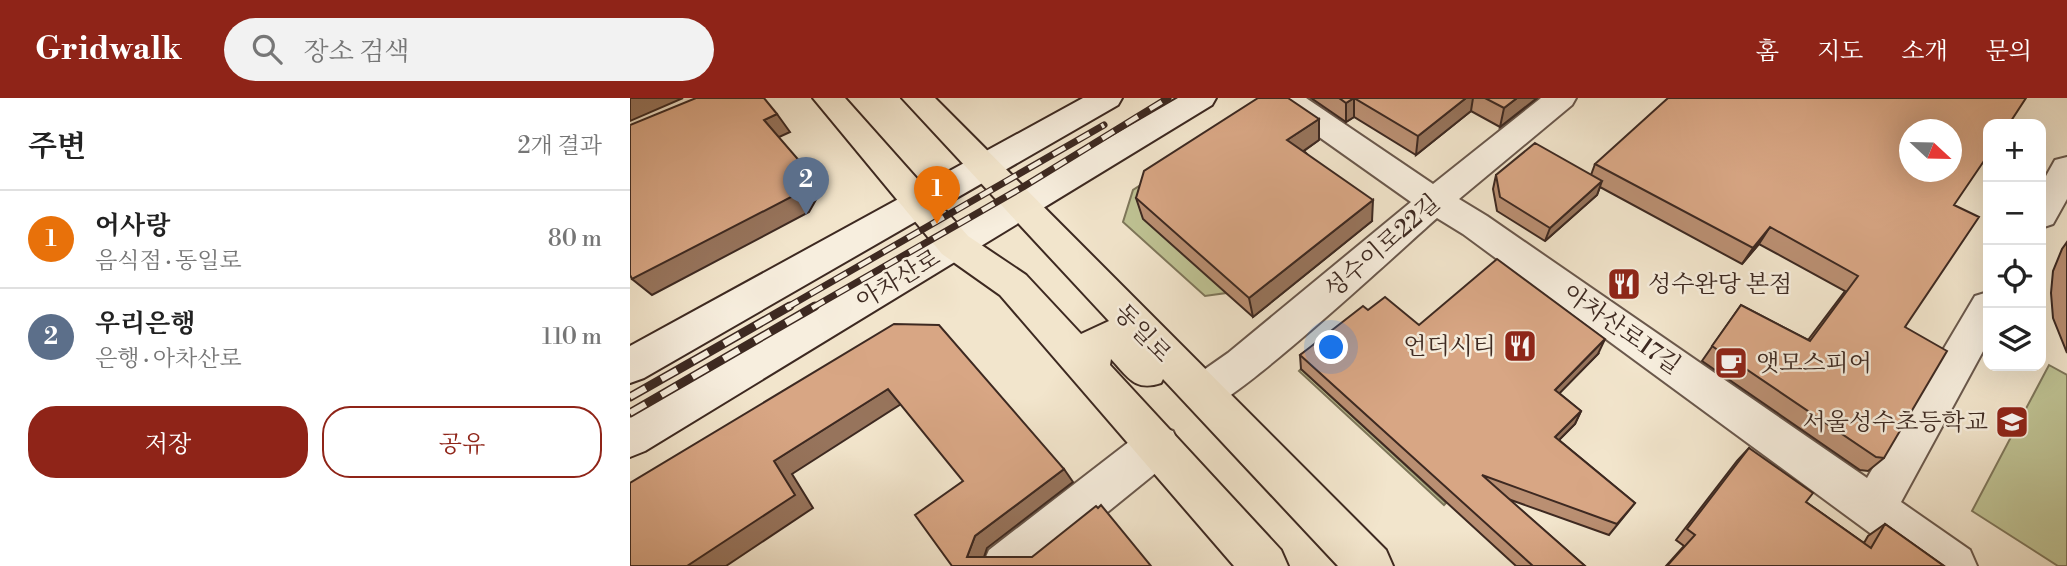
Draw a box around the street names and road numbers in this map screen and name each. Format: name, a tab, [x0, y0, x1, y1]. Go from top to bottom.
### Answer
street label: 성수이로22길	[1319, 188, 1447, 305]
street label: 아차산로	[851, 243, 946, 317]
street label: 아차산로17길	[1557, 278, 1686, 381]
street label: 동일로	[1107, 298, 1177, 369]

